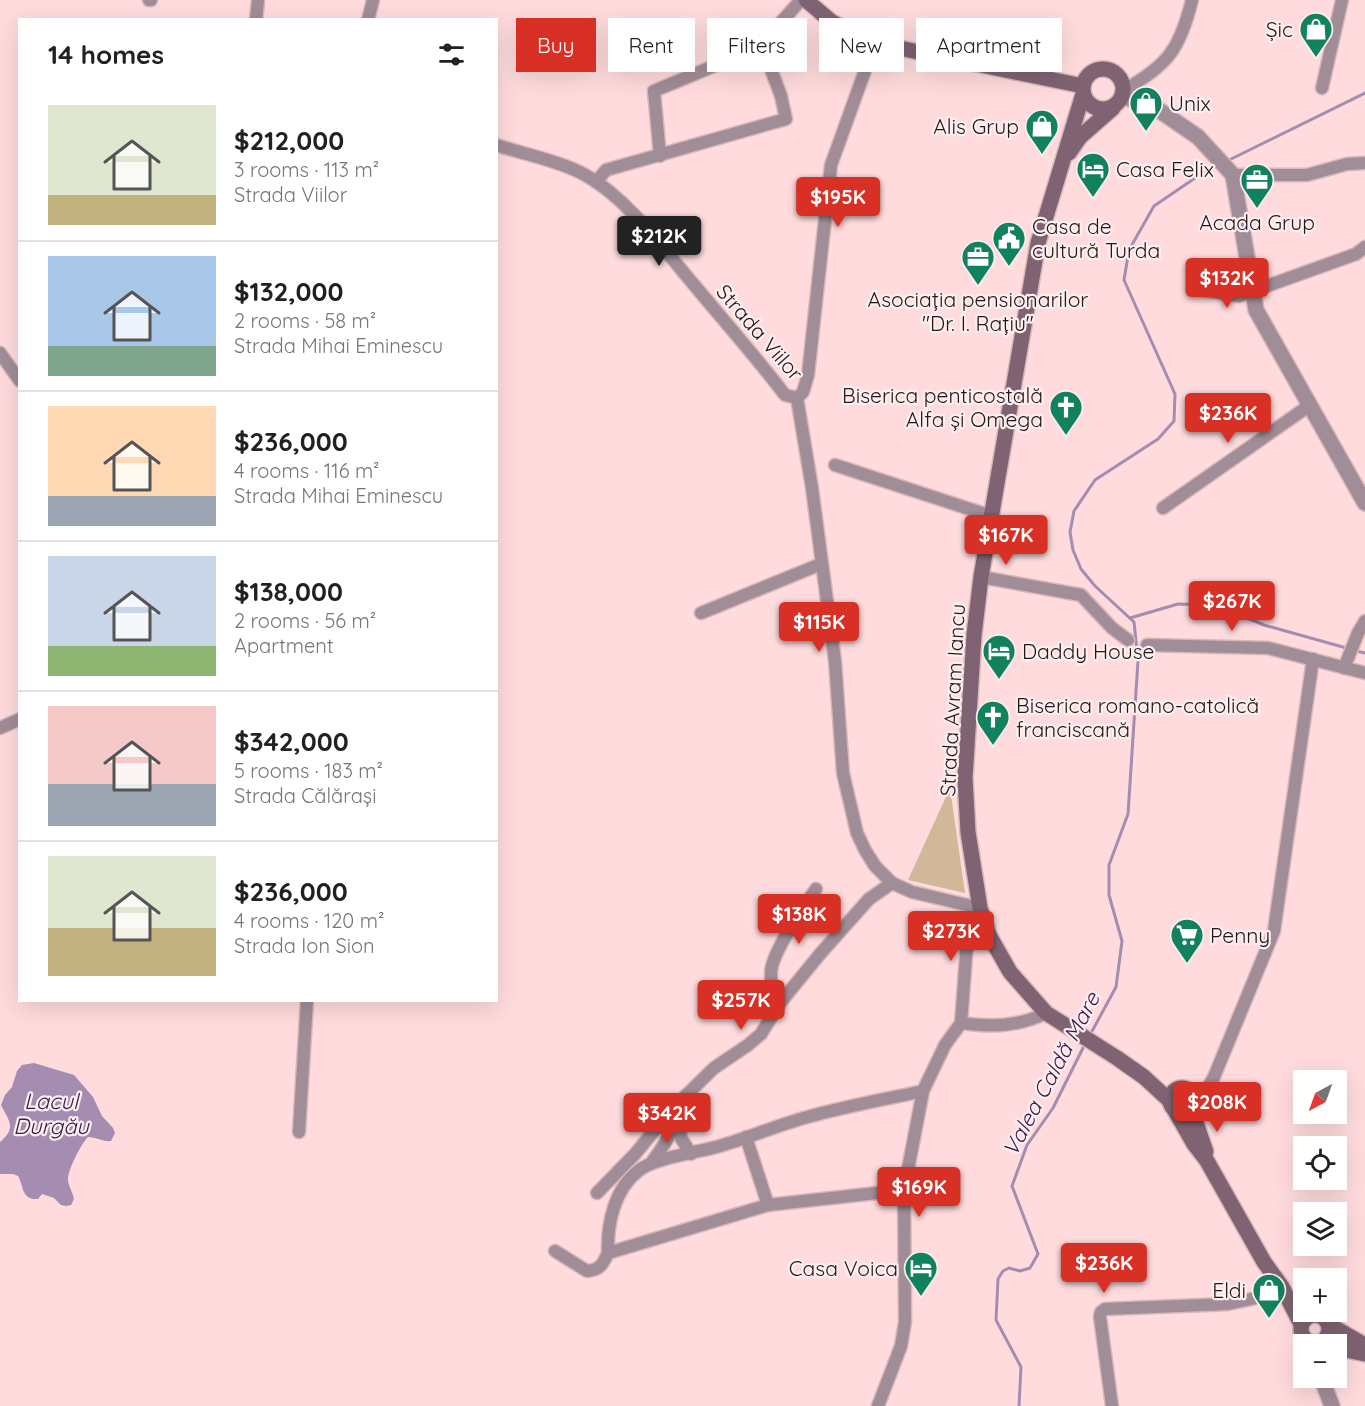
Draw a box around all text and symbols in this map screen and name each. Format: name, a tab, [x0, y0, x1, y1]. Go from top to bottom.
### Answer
shop icon: Șic	[1298, 11, 1334, 58]
place label: Șic	[1266, 16, 1293, 42]
chip: Buy	[516, 18, 596, 72]
chip: Rent	[608, 18, 695, 72]
chip: Filters	[707, 18, 807, 72]
chip: New	[819, 18, 904, 72]
chip: Apartment	[916, 18, 1062, 72]
text: 14 homes	[48, 38, 164, 71]
icon: filters	[435, 38, 468, 71]
shop icon: Unix	[1128, 85, 1164, 132]
place label: Unix	[1169, 90, 1211, 116]
shop icon: Alis Grup	[1024, 108, 1060, 155]
place label: Alis Grup	[933, 113, 1019, 139]
text: $212,000	[234, 124, 344, 157]
icon: home	[96, 129, 168, 201]
hotel icon: Casa Felix	[1075, 151, 1111, 198]
place label: Casa Felix	[1116, 156, 1214, 182]
text: 3 rooms · 113 m²	[234, 157, 379, 182]
office icon: Acada Grup	[1239, 162, 1275, 209]
pin: $195K	[796, 177, 880, 228]
text: Strada Viilor	[234, 182, 347, 207]
text: $195K	[810, 184, 866, 209]
place label: Acada Grup	[1199, 209, 1315, 235]
place label: Casa de cultură Turda	[1032, 213, 1160, 263]
pin: $212K	[617, 216, 701, 267]
public building icon: Casa de cultură Turda	[991, 220, 1027, 267]
text: $212K	[631, 223, 687, 248]
office icon: Asociația pensionarilor "Dr. I. Rațiu"	[960, 239, 996, 286]
pin: $132K	[1185, 258, 1269, 309]
text: $132K	[1200, 265, 1254, 290]
text: $132,000	[234, 275, 343, 308]
street label: Strada Viilor	[711, 279, 809, 385]
icon: home	[96, 280, 168, 352]
place label: Asociația pensionarilor "Dr. I. Rațiu"	[868, 286, 1088, 336]
text: 2 rooms · 58 m²	[234, 308, 376, 333]
text: Strada Mihai Eminescu	[234, 333, 443, 358]
place label: Biserica penticostală Alfa și Omega	[842, 382, 1043, 432]
church icon: Biserica penticostală Alfa și Omega	[1048, 389, 1084, 436]
pin: $236K	[1186, 393, 1270, 444]
text: $236K	[1199, 400, 1257, 425]
text: $236,000	[234, 425, 348, 458]
icon: home	[96, 430, 168, 502]
text: 4 rooms · 116 m²	[234, 458, 379, 483]
text: Strada Mihai Eminescu	[234, 483, 443, 508]
pin: $167K	[964, 515, 1048, 566]
text: $167K	[979, 522, 1033, 547]
text: $138,000	[234, 575, 343, 608]
icon: home	[96, 580, 168, 652]
pin: $267K	[1190, 581, 1274, 632]
text: $267K	[1203, 588, 1261, 613]
pin: $115K	[777, 602, 861, 653]
street label: Strada Avram Iancu	[934, 603, 970, 797]
text: 2 rooms · 56 m²	[234, 608, 376, 633]
text: $115K	[793, 609, 845, 634]
text: Apartment	[234, 633, 334, 658]
hotel icon: Daddy House	[981, 633, 1017, 680]
place label: Daddy House	[1022, 638, 1154, 664]
place label: Biserica romano-catolică franciscană	[1016, 692, 1259, 742]
church icon: Biserica romano-catolică franciscană	[975, 699, 1011, 746]
text: $342,000	[234, 725, 349, 758]
icon: home	[96, 730, 168, 802]
text: 5 rooms · 183 m²	[234, 758, 383, 783]
text: Strada Călărași	[234, 783, 376, 808]
text: $236,000	[234, 875, 348, 908]
icon: home	[96, 880, 168, 952]
pin: $138K	[757, 894, 841, 945]
text: $138K	[772, 901, 826, 926]
text: 4 rooms · 120 m²	[234, 908, 384, 933]
pin: $273K	[909, 911, 993, 962]
supermarket icon: Penny	[1169, 917, 1205, 964]
text: $273K	[922, 918, 980, 943]
place label: Penny	[1210, 922, 1270, 948]
text: Strada Ion Sion	[234, 933, 375, 958]
pin: $257K	[699, 980, 783, 1031]
water label: Valea Caldă Mare	[996, 986, 1107, 1161]
text: $257K	[712, 987, 770, 1012]
north arrow	[1293, 1070, 1347, 1124]
map controls	[1293, 1070, 1347, 1388]
pin: $208K	[1175, 1082, 1259, 1133]
water label: Lacul Durgău	[13, 1087, 90, 1140]
text: $208K	[1187, 1089, 1247, 1114]
pin: $342K	[625, 1093, 709, 1144]
text: $342K	[638, 1100, 696, 1125]
button: locate	[1293, 1136, 1347, 1190]
pin: $169K	[877, 1167, 961, 1218]
text: $169K	[891, 1174, 947, 1199]
button: layers	[1293, 1202, 1347, 1256]
pin: $236K	[1062, 1243, 1146, 1294]
hotel icon: Casa Voica	[903, 1250, 939, 1297]
text: $236K	[1075, 1250, 1133, 1275]
place label: Casa Voica	[789, 1255, 898, 1281]
button: +	[1293, 1268, 1347, 1322]
shop icon: Eldi	[1251, 1272, 1287, 1319]
place label: Eldi	[1212, 1277, 1246, 1303]
button: −	[1293, 1334, 1347, 1388]

